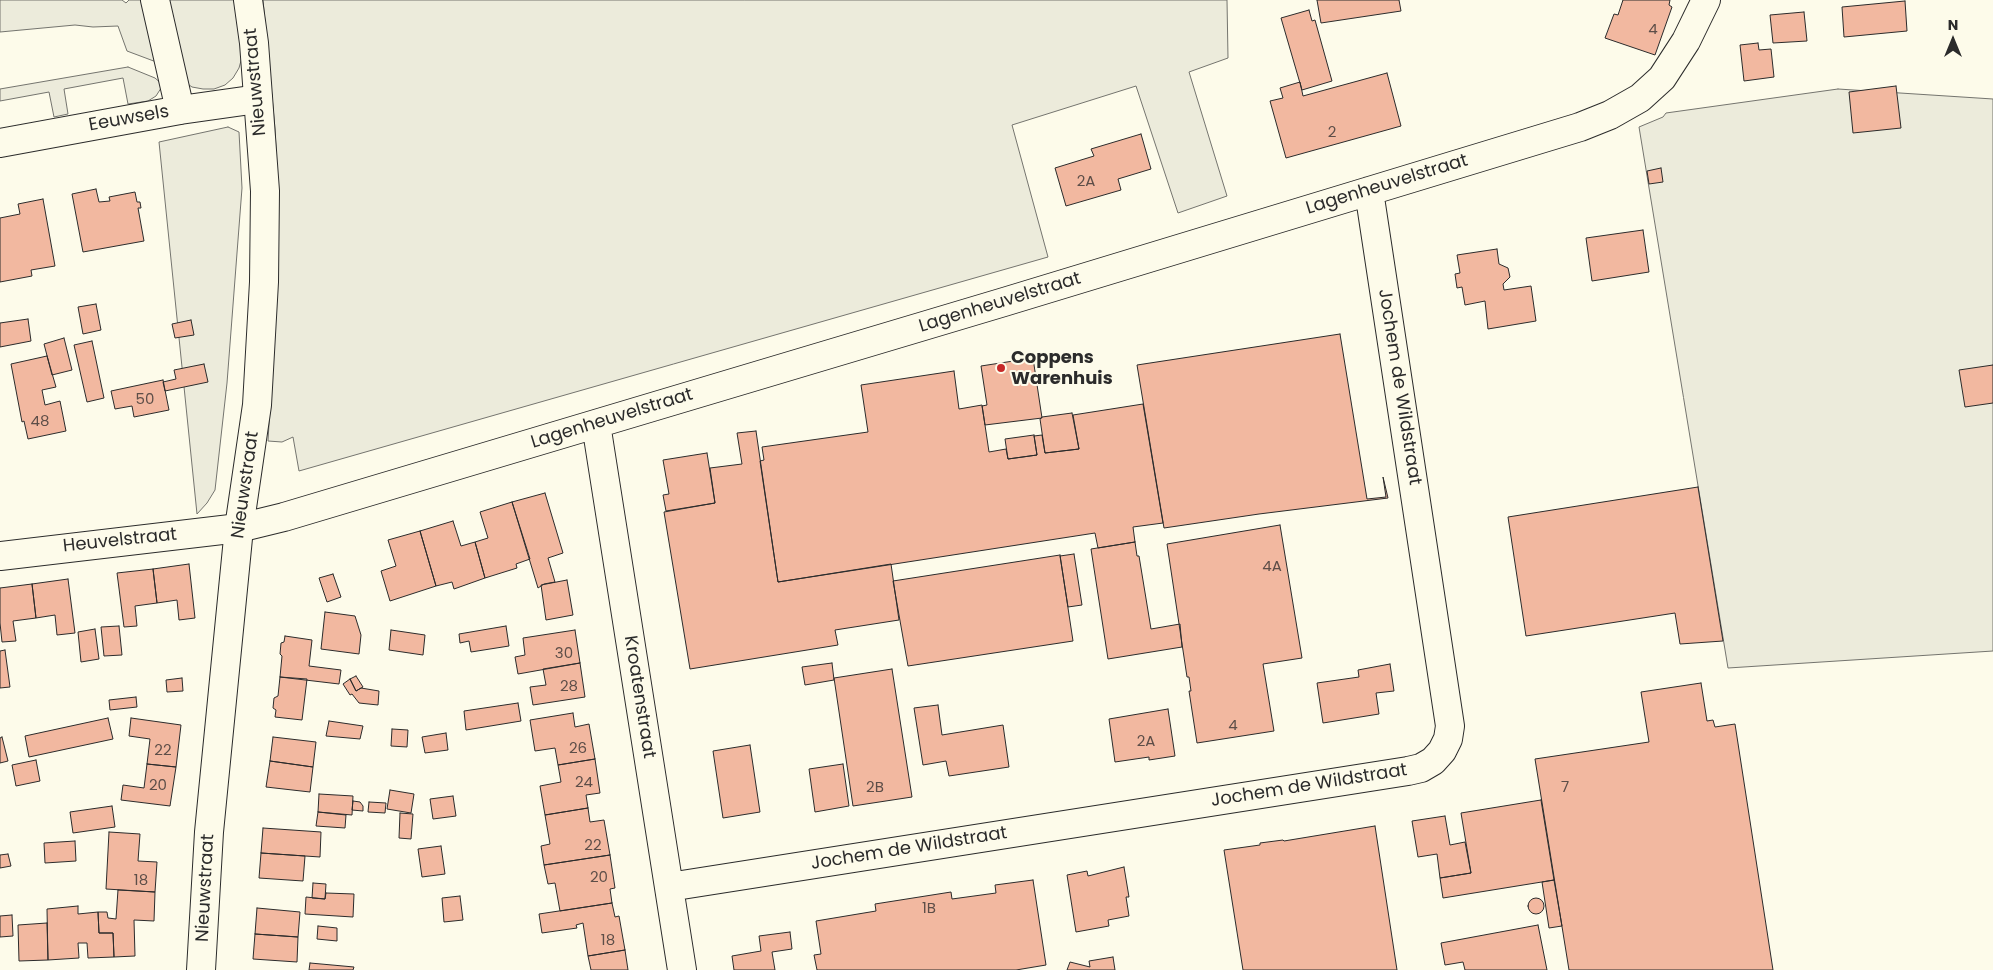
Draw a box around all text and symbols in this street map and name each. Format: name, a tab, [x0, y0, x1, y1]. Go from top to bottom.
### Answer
north arrow	[1928, 15, 1978, 65]
text: N	[1948, 15, 1958, 35]
house number: 4	[1648, 21, 1658, 39]
street label: Nieuwstraat	[241, 27, 271, 137]
street label: Eeuwsels	[87, 101, 171, 137]
house number: 2	[1328, 124, 1336, 142]
street label: Lagenheuvelstraat	[1303, 150, 1471, 220]
house number: 2A	[1077, 173, 1095, 191]
street label: Lagenheuvelstraat	[916, 268, 1084, 338]
street label: Jochem de Wildstraat	[1373, 287, 1425, 487]
place label: Coppens Warenhuis	[1011, 347, 1113, 389]
marker: Coppens Warenhuis	[995, 362, 1007, 374]
street label: Lagenheuvelstraat	[528, 384, 696, 454]
house number: 50	[136, 391, 154, 409]
house number: 48	[31, 413, 49, 431]
street label: Nieuwstraat	[228, 430, 264, 540]
street label: Heuvelstraat	[62, 524, 178, 558]
house number: 4A	[1262, 558, 1282, 576]
street label: Kroatenstraat	[619, 634, 659, 760]
house number: 30	[555, 645, 573, 663]
house number: 28	[560, 678, 578, 696]
house number: 4	[1228, 717, 1238, 735]
house number: 2A	[1137, 733, 1155, 751]
house number: 26	[569, 740, 587, 758]
house number: 22	[154, 742, 172, 760]
street label: Jochem de Wildstraat	[1209, 760, 1409, 812]
house number: 24	[575, 774, 593, 792]
house number: 20	[149, 777, 167, 795]
house number: 2B	[866, 779, 884, 797]
house number: 7	[1561, 779, 1569, 797]
street label: Jochem de Wildstraat	[809, 823, 1009, 875]
street label: Nieuwstraat	[192, 833, 220, 943]
house number: 22	[584, 837, 602, 855]
house number: 20	[590, 869, 608, 887]
house number: 18	[134, 872, 148, 890]
house number: 1B	[922, 900, 936, 918]
house number: 18	[601, 932, 615, 950]

